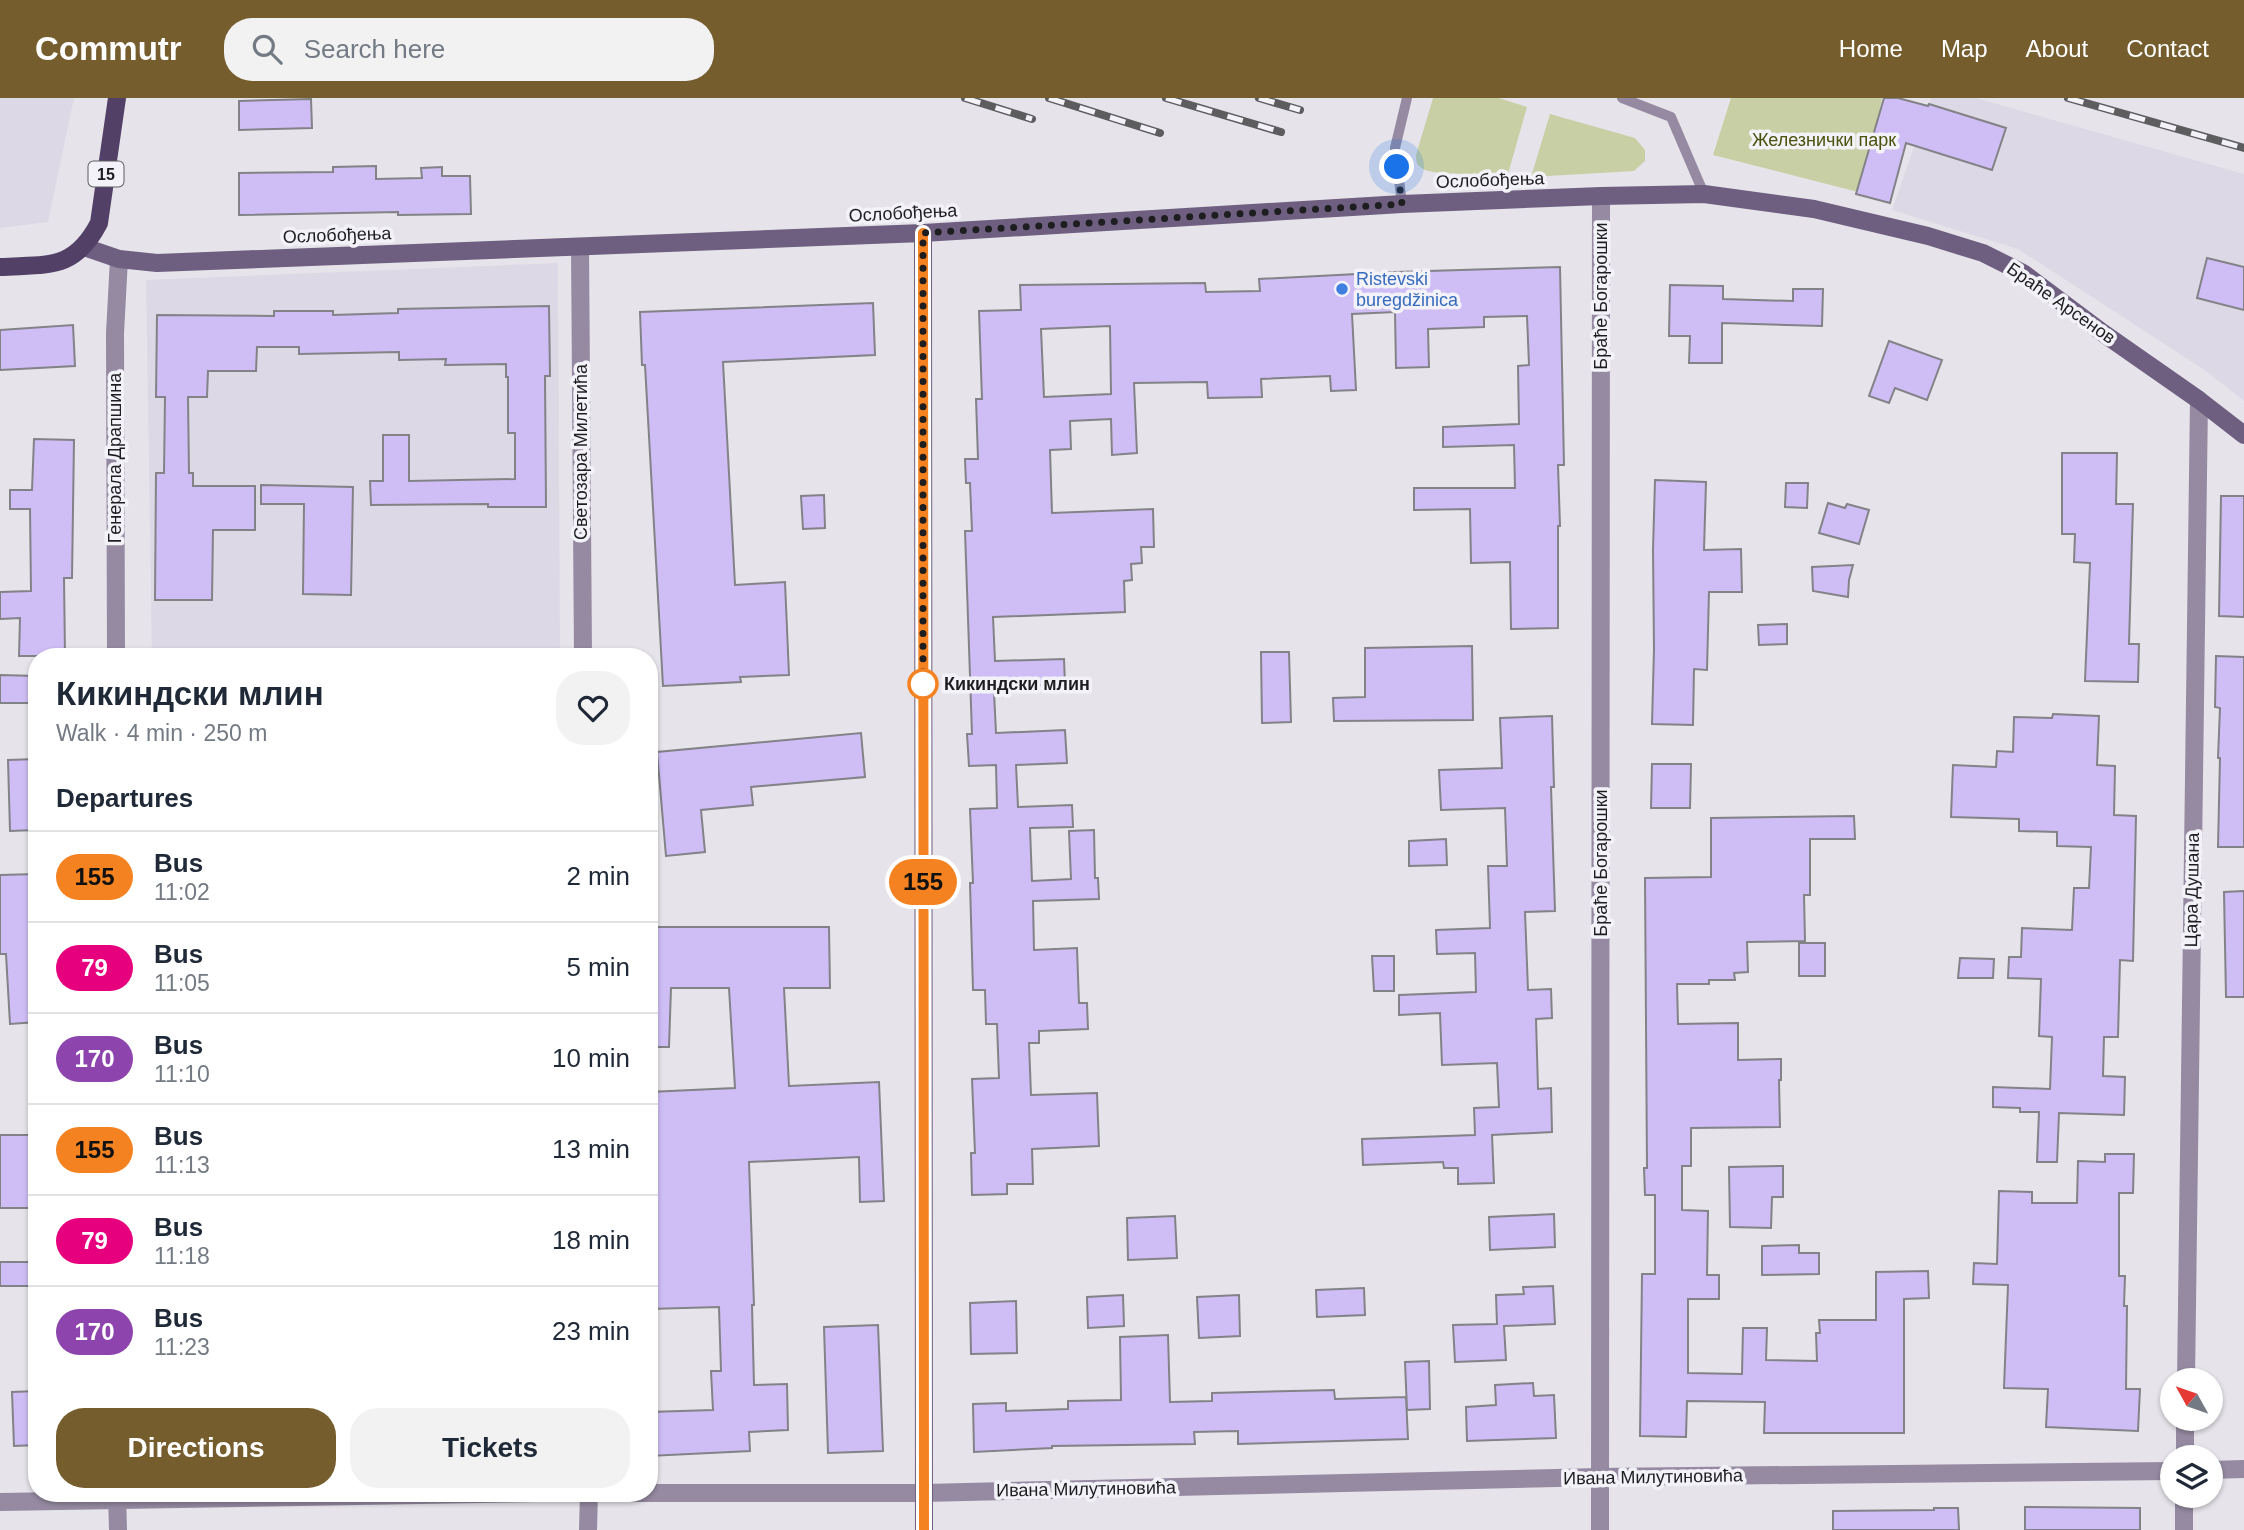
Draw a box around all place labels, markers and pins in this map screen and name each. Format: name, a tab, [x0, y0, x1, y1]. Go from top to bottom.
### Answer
place label: Ristevski buregdžinica	[1356, 269, 1459, 310]
marker: Ristevski buregdžinica	[1334, 281, 1350, 297]
marker: Кикиндски млин	[908, 669, 938, 699]
place label: Кикиндски млин	[944, 674, 1090, 694]

